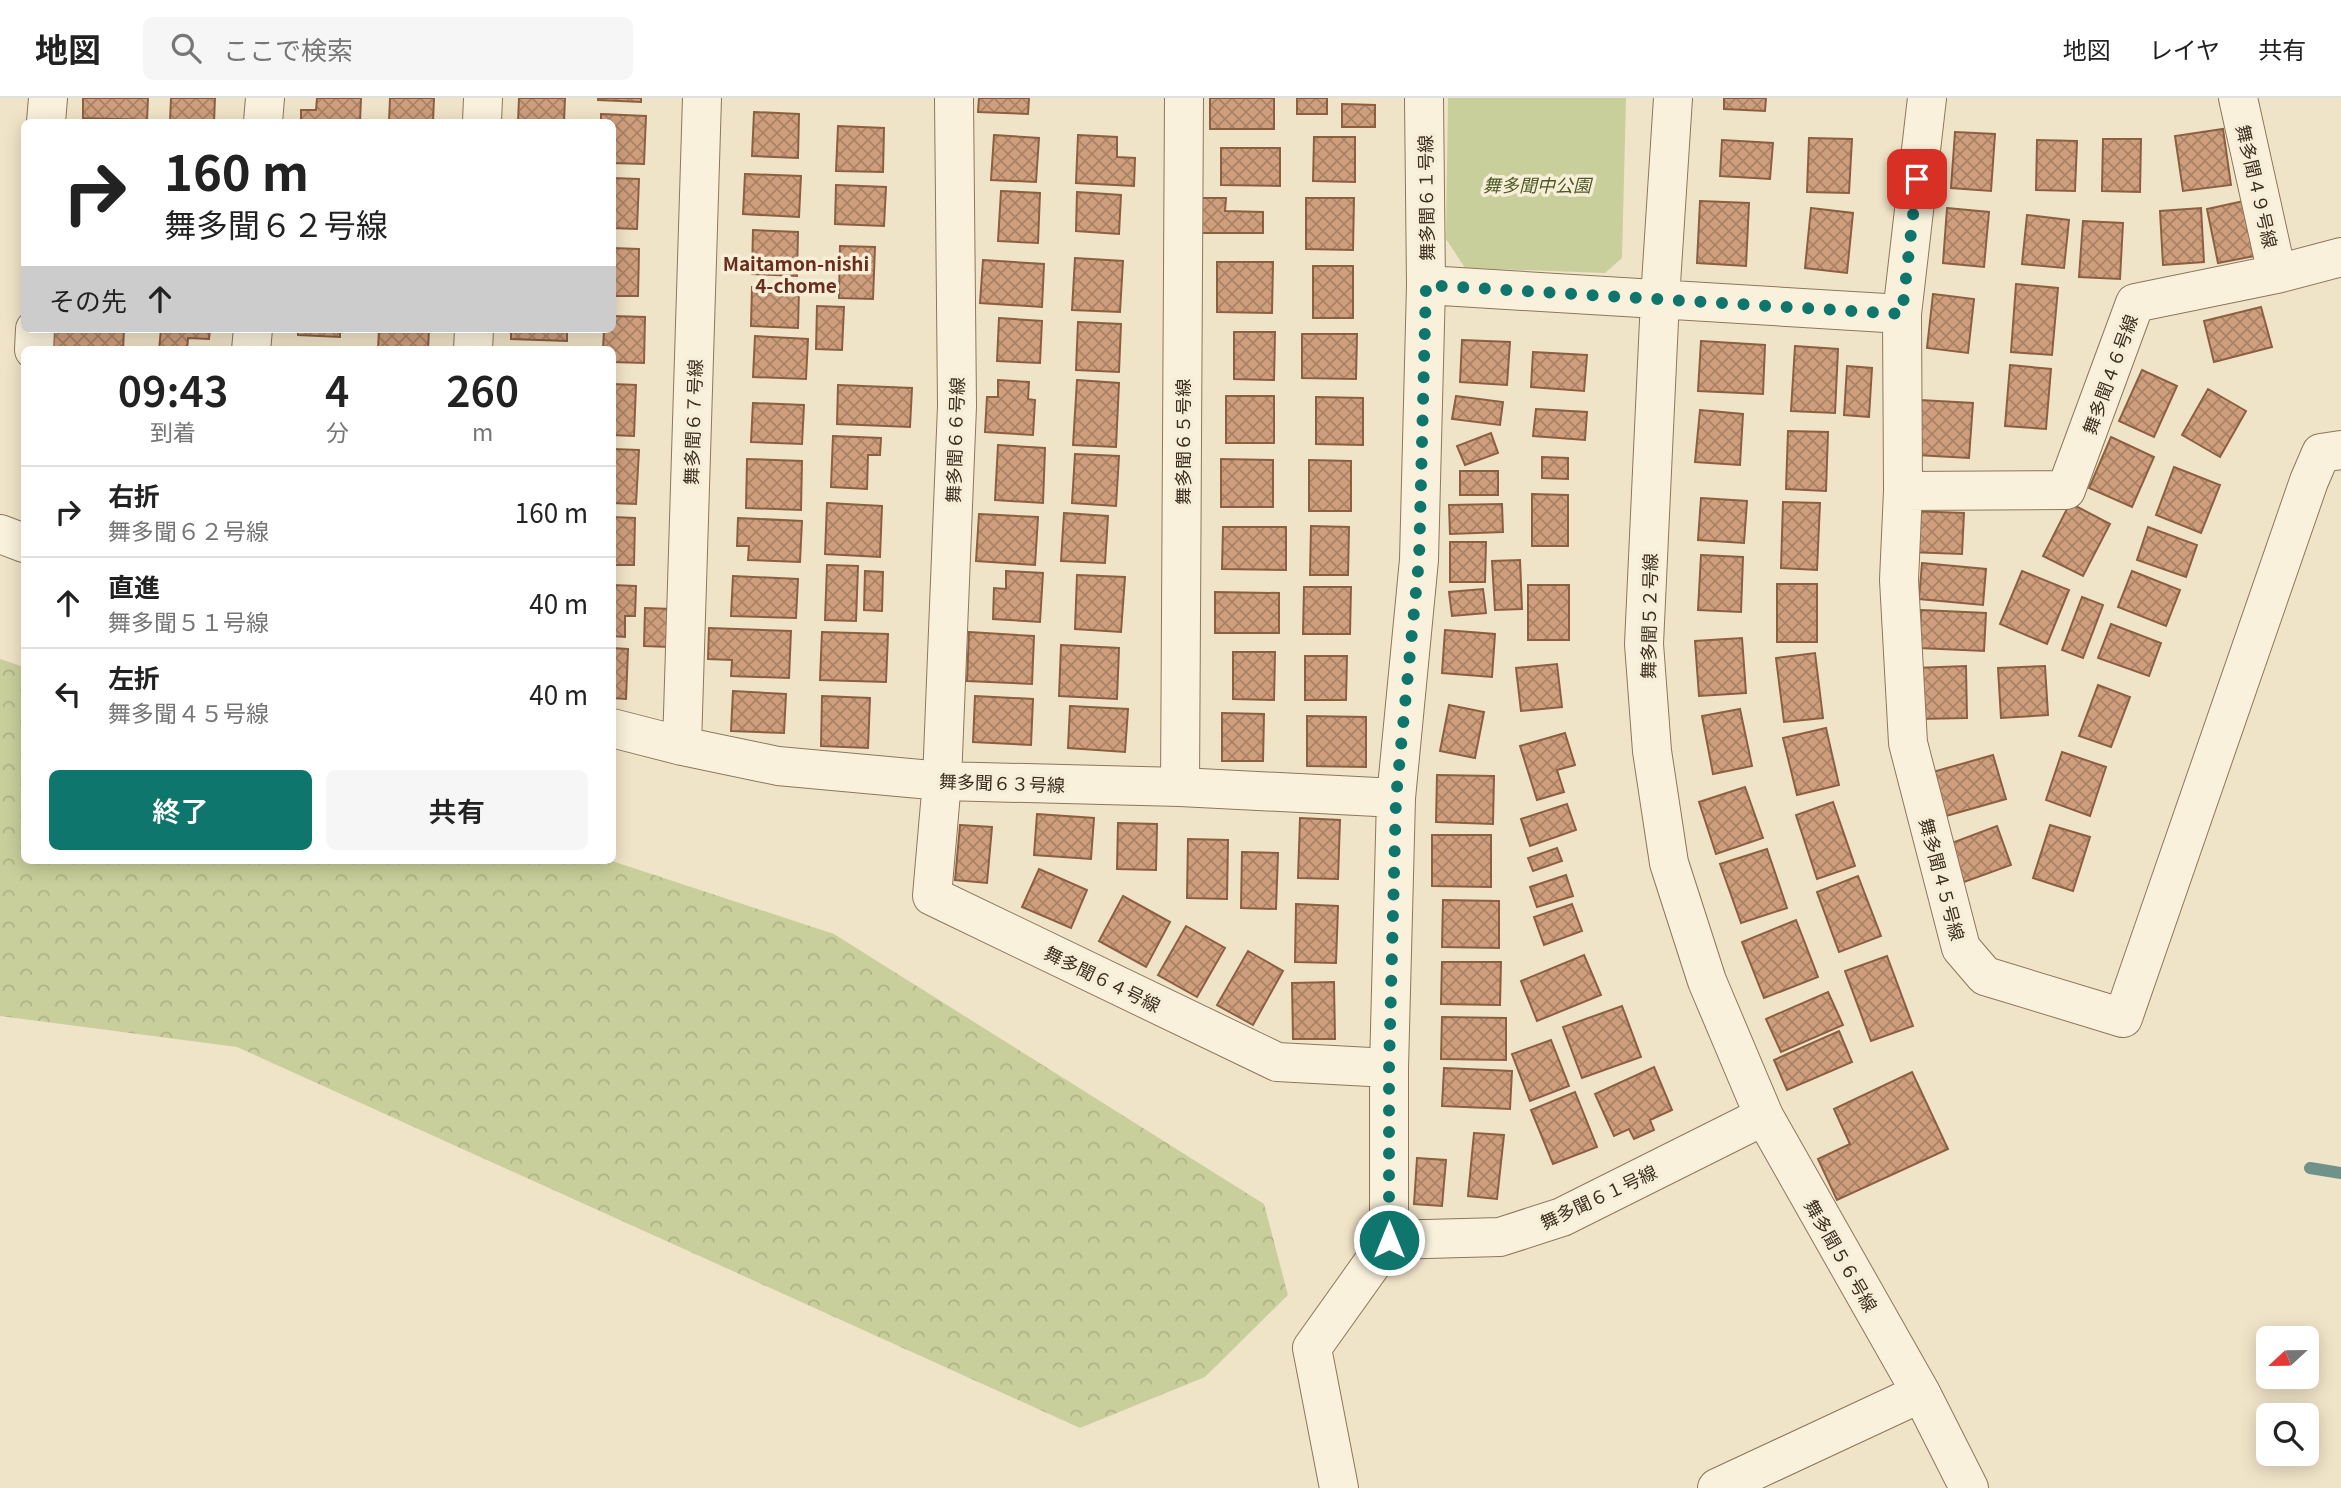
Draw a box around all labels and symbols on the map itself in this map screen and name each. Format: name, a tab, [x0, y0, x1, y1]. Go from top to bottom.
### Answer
street label: 舞多聞４９号線	[2231, 122, 2285, 250]
street label: 舞多聞６１号線	[1411, 135, 1439, 261]
pin	[1887, 149, 1947, 209]
park label: 舞多聞中公園	[1483, 171, 1594, 197]
district label: Maitamon-nishi 4-chome	[723, 249, 869, 298]
street label: 舞多聞４６号線	[2075, 310, 2143, 438]
street label: 舞多聞６７号線	[677, 359, 707, 485]
street label: 舞多聞６６号線	[939, 377, 969, 503]
street label: 舞多聞６５号線	[1169, 379, 1195, 505]
street label: 舞多聞５２号線	[1634, 553, 1662, 679]
street label: 舞多聞６３号線	[939, 767, 1065, 797]
street label: 舞多聞４５号線	[1914, 815, 1972, 943]
street label: 舞多聞６４号線	[1041, 939, 1165, 1017]
street label: 舞多聞６１号線	[1535, 1158, 1661, 1234]
street label: 舞多聞５６号線	[1799, 1194, 1885, 1316]
position arrow	[1352, 1203, 1426, 1277]
north arrow	[2256, 1326, 2319, 1390]

